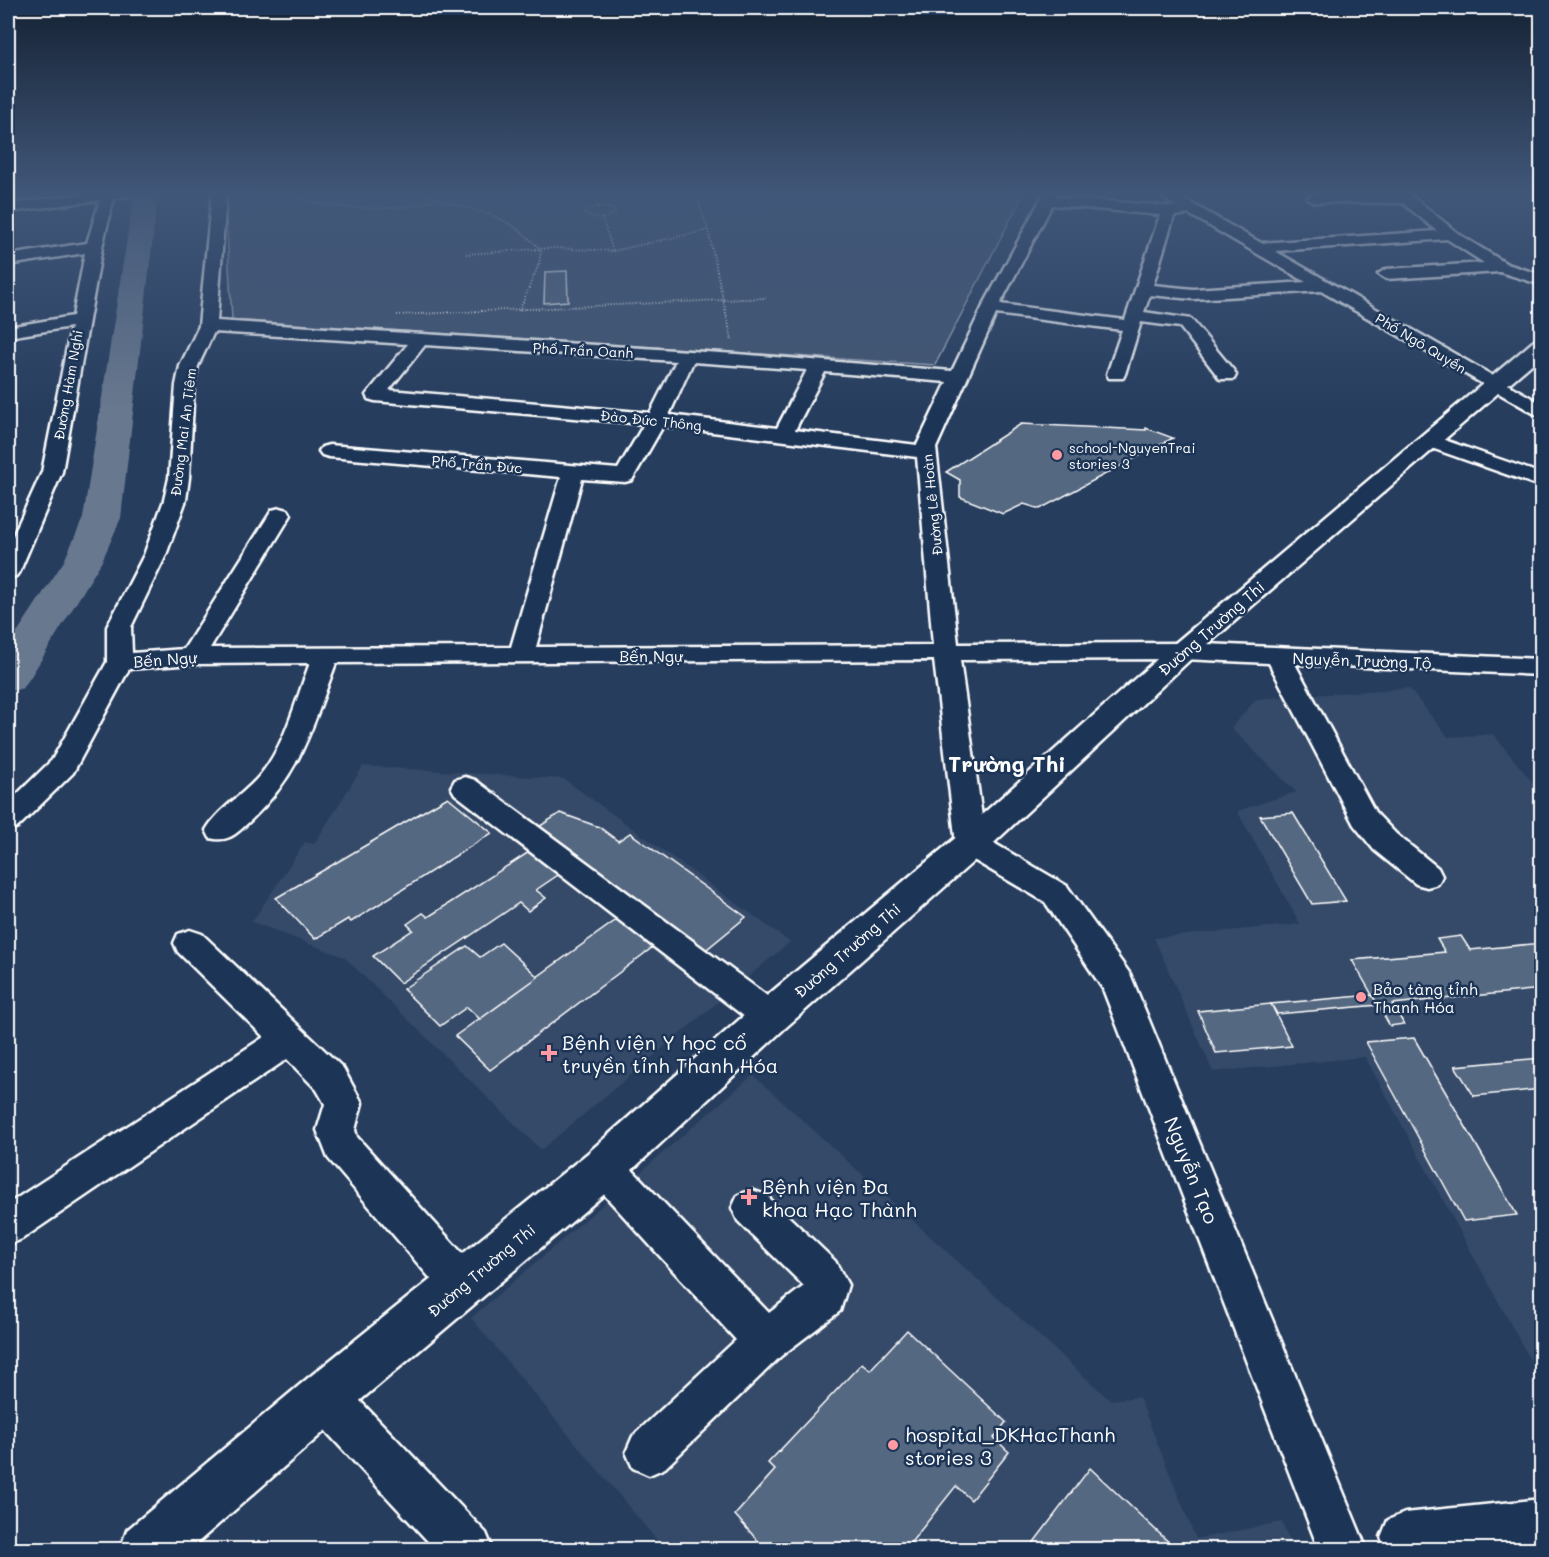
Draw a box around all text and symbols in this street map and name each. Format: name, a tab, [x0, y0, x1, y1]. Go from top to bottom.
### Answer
street label: Phố Ngô Quyền	[1372, 308, 1470, 378]
street label: Đường Hàm Nghi	[49, 329, 87, 441]
street label: Phố Trần Oanh	[532, 338, 634, 362]
street label: Đường Mai An Tiêm	[166, 367, 200, 497]
street label: Đào Đức Thông	[599, 405, 703, 435]
place label: school-NguyenTrai stories 3	[1069, 438, 1196, 473]
marker: school-NguyenTrai stories 3	[1050, 448, 1064, 462]
street label: Phố Trần Đức	[431, 451, 523, 477]
street label: Đường Lê Hoàn	[917, 453, 947, 557]
street label: Đường Trường Thi	[1153, 576, 1269, 680]
street label: Bến Ngự	[619, 645, 684, 666]
street label: Bến Ngự	[133, 646, 199, 672]
street label: Nguyễn Trường Tộ	[1292, 647, 1432, 673]
district label: Trường Thi	[948, 749, 1066, 778]
street label: Đường Trường Thi	[789, 898, 905, 1002]
place label: Bảo tàng tỉnh Thanh Hóa	[1373, 978, 1478, 1017]
marker: Bảo tàng tỉnh Thanh Hóa	[1354, 990, 1368, 1004]
place label: Bệnh viện Y học cổ truyền tỉnh Thanh Hóa	[562, 1029, 778, 1078]
marker: Bệnh viện Y học cổ truyền tỉnh Thanh Hóa	[540, 1044, 558, 1062]
street label: Nguyễn Tạo	[1159, 1113, 1225, 1227]
place label: Bệnh viện Đa khoa Hạc Thành	[762, 1173, 917, 1222]
marker: Bệnh viện Đa khoa Hạc Thành	[740, 1188, 758, 1206]
street label: Đường Trường Thi	[423, 1219, 539, 1321]
place label: hospital_DKHacThanh stories 3	[905, 1421, 1115, 1470]
marker: hospital_DKHacThanh stories 3	[886, 1438, 900, 1452]

